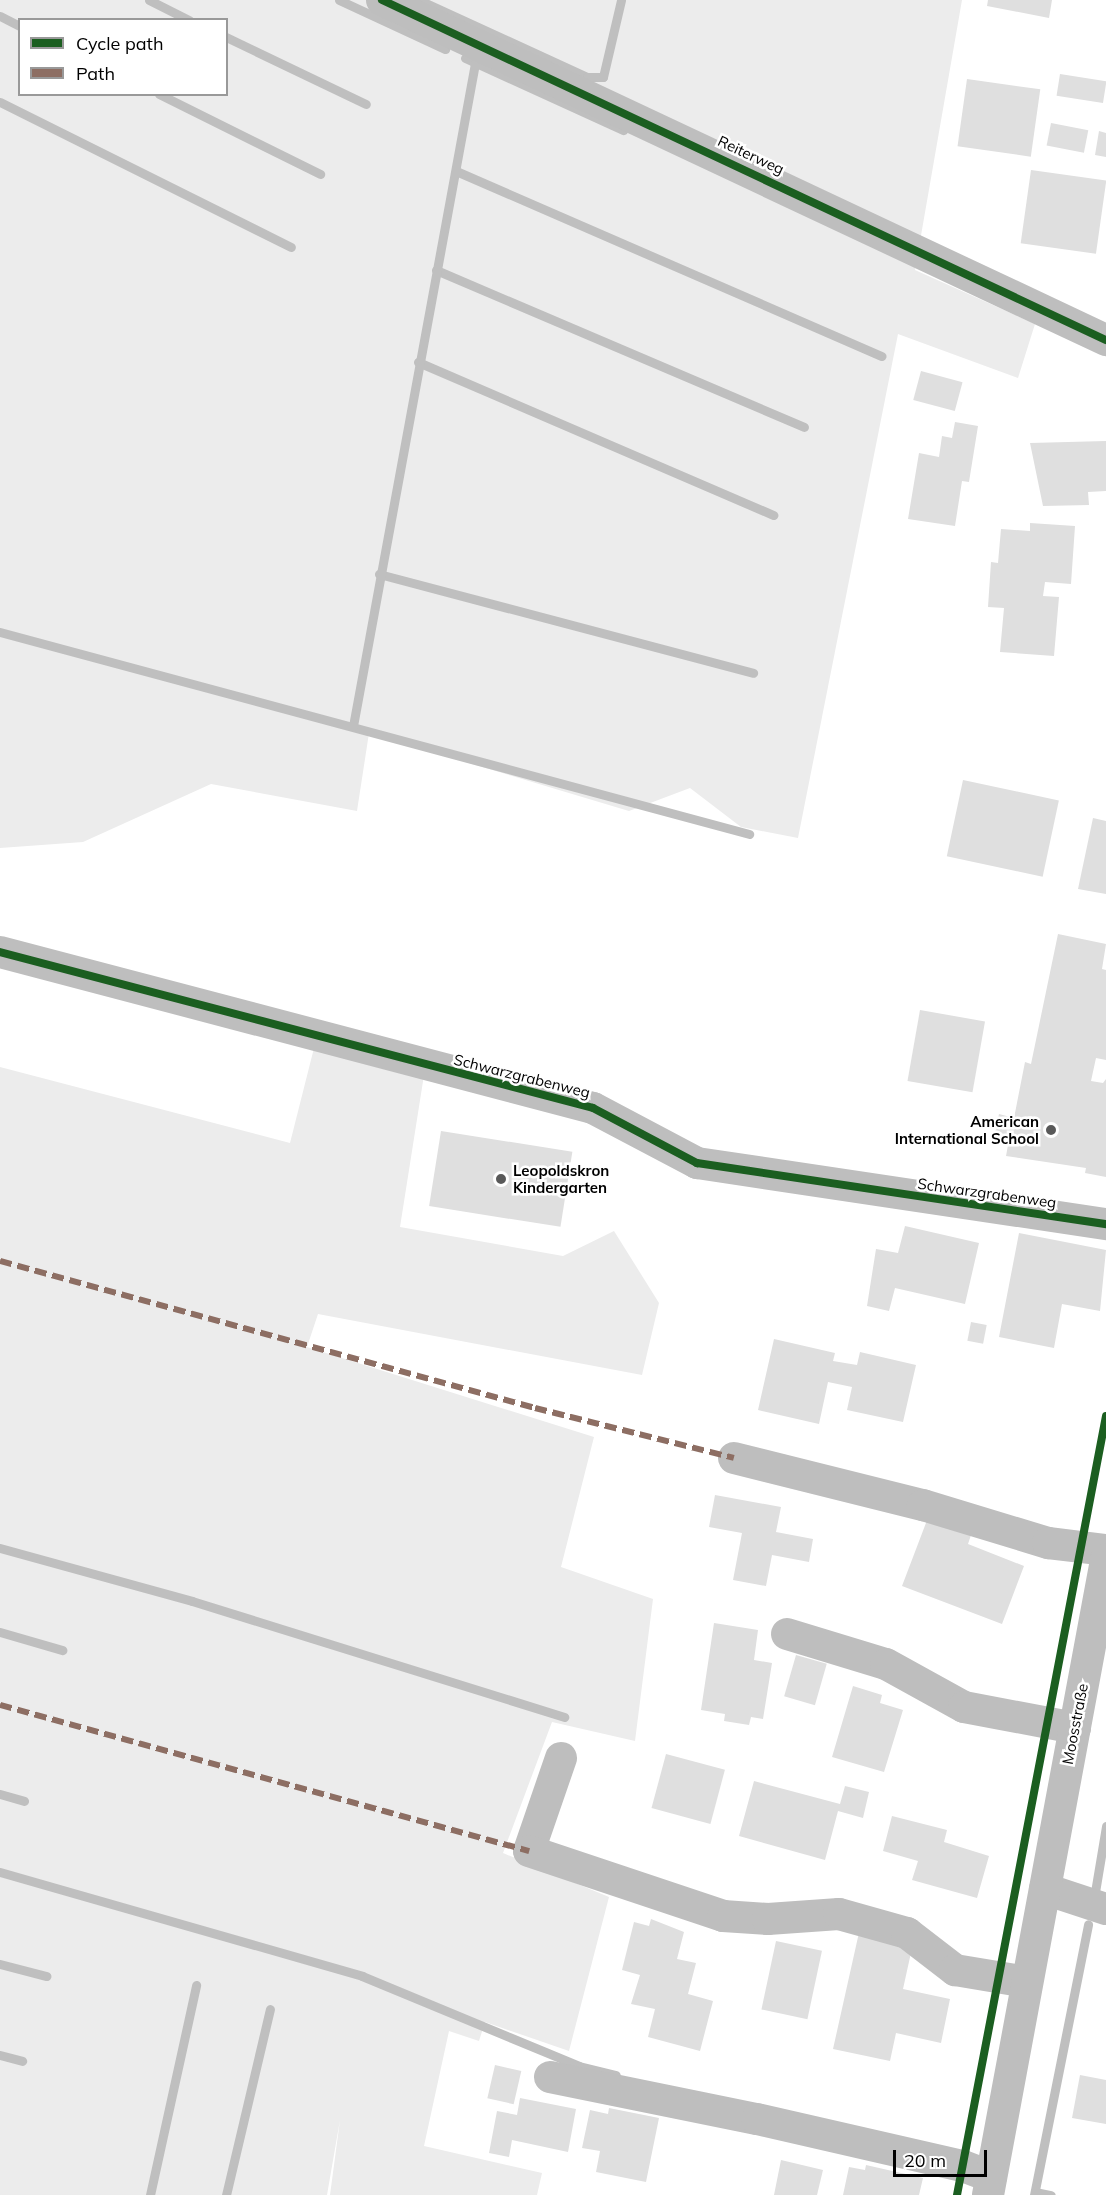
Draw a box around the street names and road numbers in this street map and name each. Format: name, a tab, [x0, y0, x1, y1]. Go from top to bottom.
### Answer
street label: Reiterweg	[715, 132, 787, 178]
street label: Schwarzgrabenweg	[452, 1050, 592, 1102]
street label: Schwarzgrabenweg	[916, 1174, 1058, 1212]
street label: Moosstraße	[1058, 1682, 1092, 1766]

